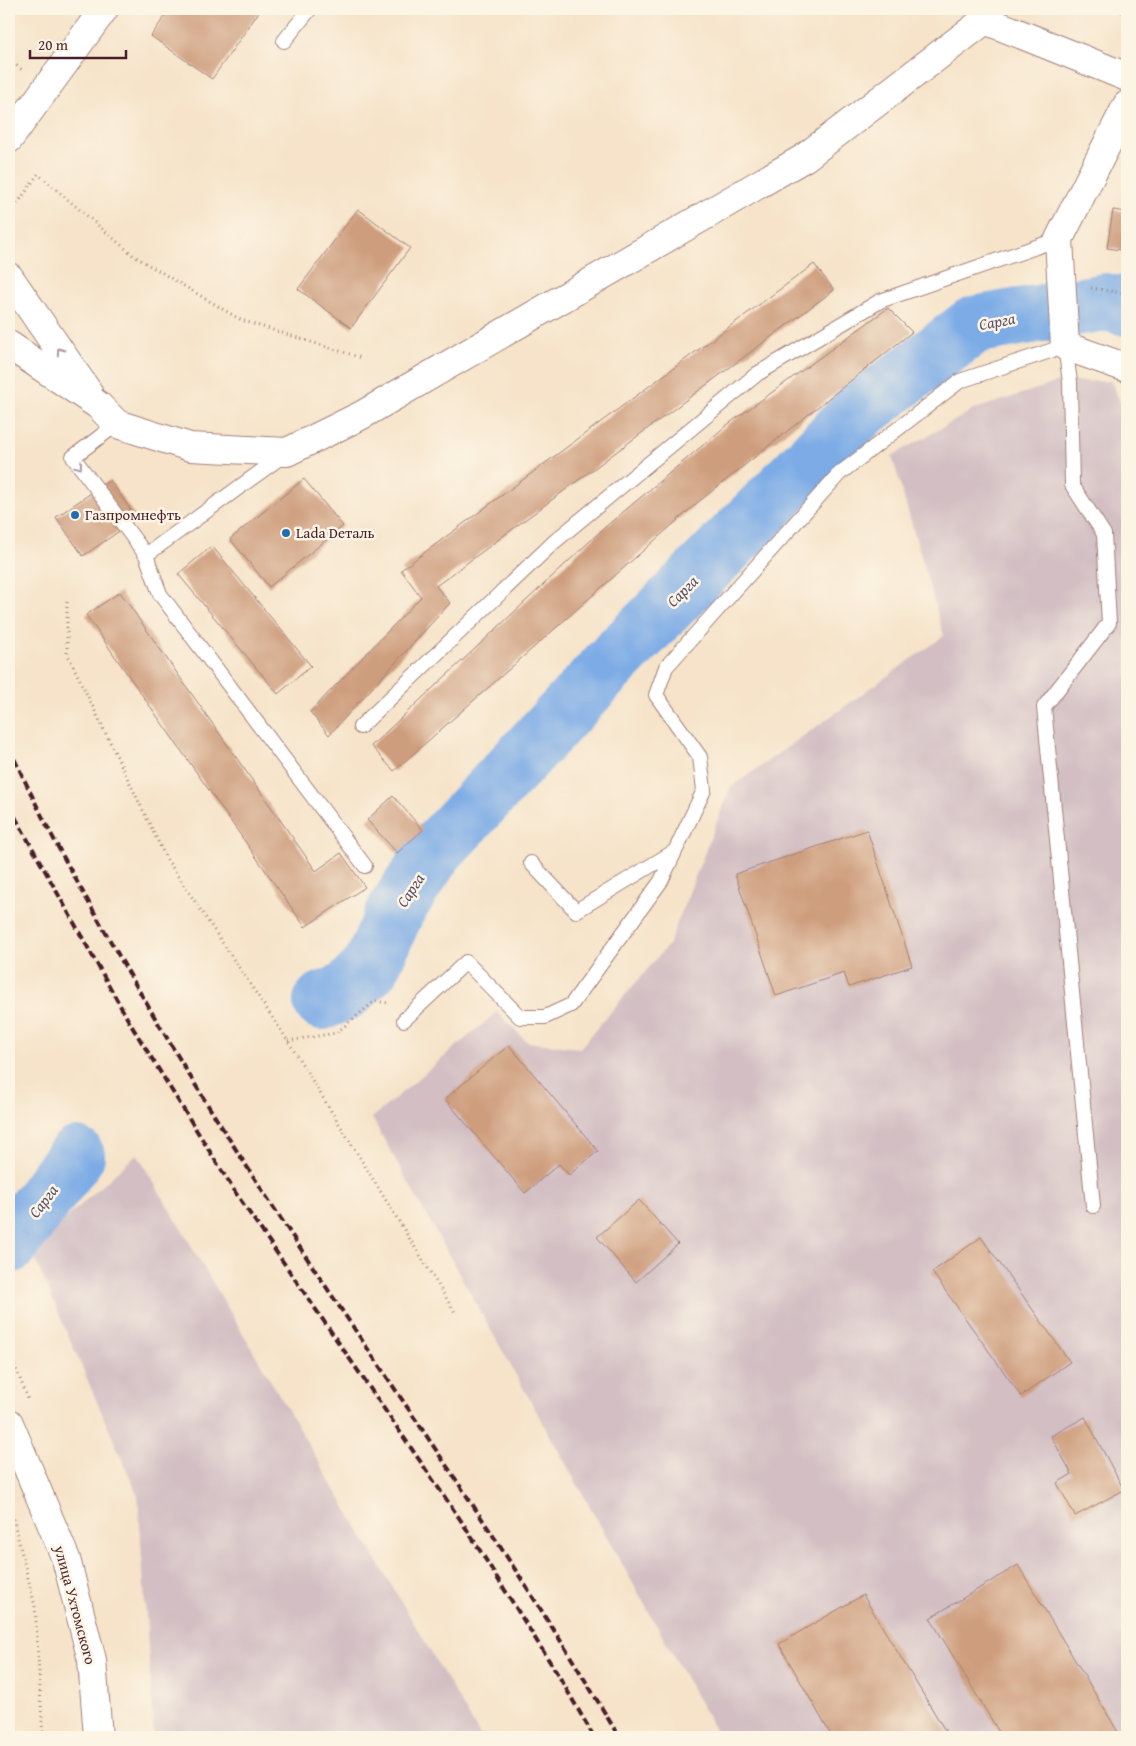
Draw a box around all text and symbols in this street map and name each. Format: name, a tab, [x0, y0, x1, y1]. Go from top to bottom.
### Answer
scale bar	[30, 28, 126, 60]
text: 20 m	[38, 34, 69, 55]
water label: Сарга	[977, 306, 1018, 336]
one-way arrow	[57, 347, 66, 356]
one-way arrow	[74, 460, 82, 469]
place label: Газпромнефть	[85, 504, 181, 525]
marker: Газпромнефть	[69, 509, 81, 521]
place label: Lada Dеталь	[296, 522, 375, 543]
marker: Lada Dеталь	[280, 527, 292, 539]
water label: Сарга	[661, 569, 704, 612]
water label: Сарга	[390, 868, 430, 912]
water label: Сарга	[22, 1179, 64, 1223]
street label: улица Ухтомского	[49, 1542, 102, 1667]

